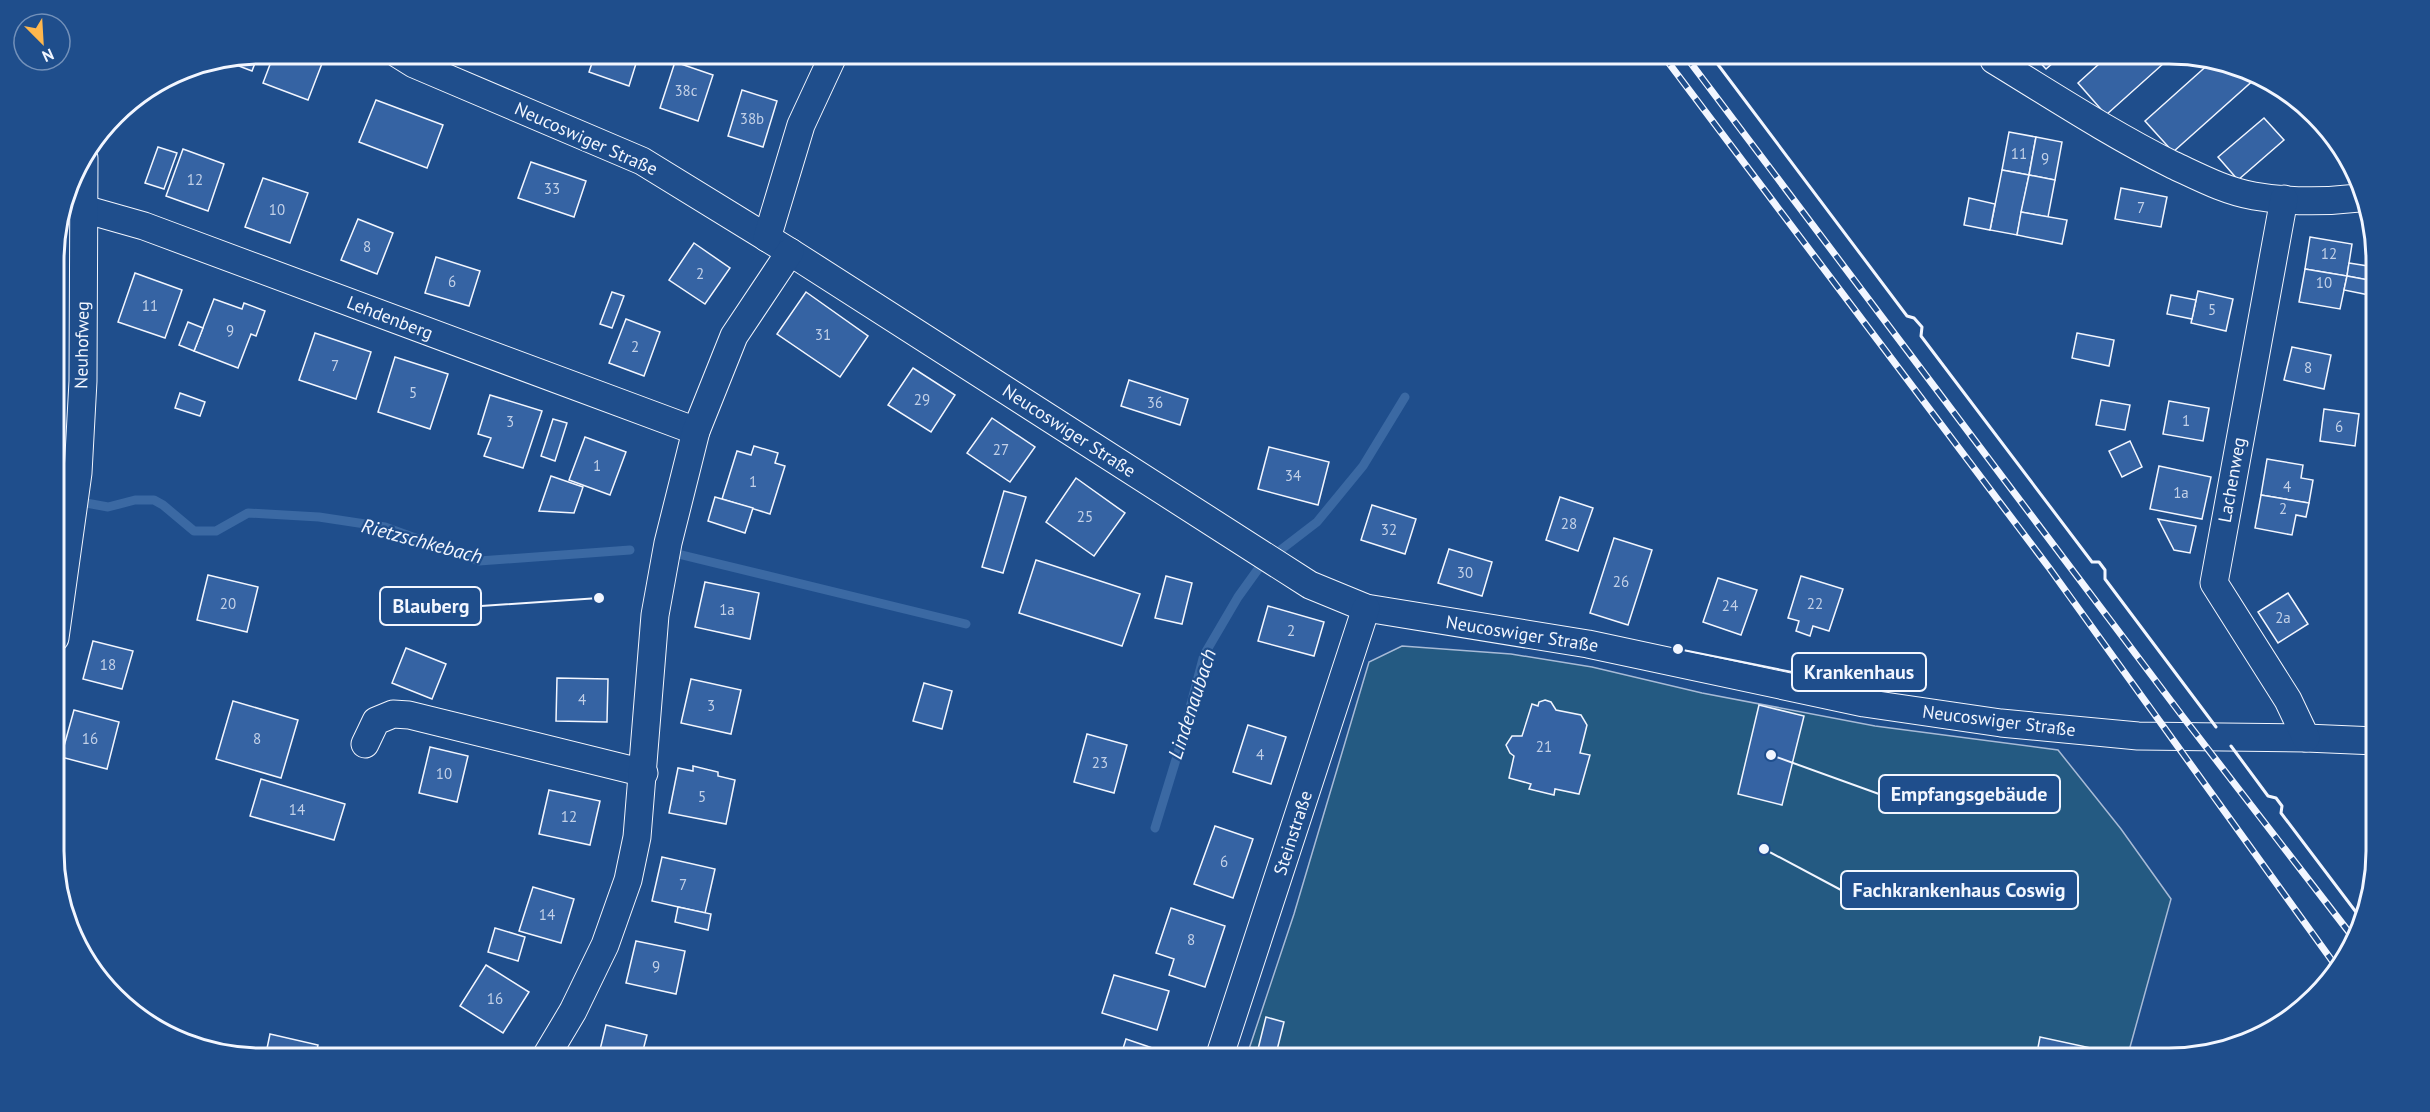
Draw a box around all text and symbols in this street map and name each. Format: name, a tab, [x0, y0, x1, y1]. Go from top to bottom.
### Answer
north arrow	[12, 12, 72, 72]
text: N	[39, 44, 57, 67]
house number: 38c	[674, 81, 698, 100]
street label: Neucoswiger Straße	[511, 97, 661, 180]
house number: 38b	[740, 109, 764, 128]
house number: 11	[2011, 144, 2027, 163]
house number: 9	[2041, 149, 2049, 168]
house number: 12	[187, 170, 203, 189]
house number: 33	[544, 179, 560, 198]
house number: 7	[2137, 198, 2145, 217]
house number: 10	[269, 200, 285, 219]
house number: 8	[363, 237, 371, 256]
house number: 12	[2321, 244, 2337, 263]
house number: 2	[696, 264, 704, 283]
house number: 6	[448, 272, 456, 291]
house number: 10	[2316, 273, 2332, 292]
street label: Lehdenberg	[344, 291, 437, 344]
house number: 11	[142, 296, 158, 315]
house number: 5	[2208, 300, 2216, 319]
street label: Neuhofweg	[69, 301, 94, 389]
house number: 9	[226, 321, 234, 340]
house number: 31	[815, 325, 831, 344]
house number: 2	[631, 337, 639, 356]
house number: 7	[331, 356, 339, 375]
house number: 8	[2304, 358, 2312, 377]
street label: Neucoswiger Straße	[998, 379, 1140, 482]
house number: 5	[409, 383, 417, 402]
house number: 29	[914, 390, 930, 409]
house number: 36	[1147, 393, 1163, 412]
house number: 1	[2182, 411, 2190, 430]
house number: 3	[506, 412, 514, 431]
house number: 6	[2335, 417, 2343, 436]
street label: Lachenweg	[2213, 435, 2250, 524]
house number: 27	[993, 440, 1009, 459]
house number: 1	[593, 456, 601, 475]
house number: 34	[1285, 466, 1301, 485]
house number: 1	[749, 472, 757, 491]
house number: 4	[2283, 477, 2291, 496]
house number: 1a	[2173, 483, 2189, 502]
house number: 2	[2279, 499, 2287, 518]
house number: 25	[1077, 507, 1093, 526]
water label: Rietzschkebach	[359, 512, 485, 570]
house number: 28	[1561, 514, 1577, 533]
house number: 32	[1381, 520, 1397, 539]
house number: 30	[1457, 563, 1473, 582]
house number: 26	[1613, 572, 1629, 591]
callout: Blauberg	[380, 587, 481, 625]
text: Blauberg	[393, 593, 470, 619]
house number: 20	[220, 594, 236, 613]
house number: 22	[1807, 594, 1823, 613]
house number: 24	[1722, 596, 1738, 615]
house number: 1a	[719, 600, 735, 619]
house number: 2a	[2275, 608, 2291, 627]
street label: Neucoswiger Straße	[1444, 610, 1600, 657]
house number: 2	[1287, 621, 1295, 640]
water label: Lindenaubach	[1162, 646, 1222, 762]
callout: Krankenhaus	[1792, 653, 1926, 691]
house number: 18	[100, 655, 116, 674]
text: Krankenhaus	[1804, 659, 1914, 685]
house number: 4	[578, 690, 586, 709]
house number: 3	[707, 696, 715, 715]
street label: Neucoswiger Straße	[1921, 700, 2077, 741]
house number: 16	[82, 729, 98, 748]
house number: 8	[253, 729, 261, 748]
house number: 21	[1536, 737, 1552, 756]
house number: 4	[1256, 745, 1264, 764]
house number: 23	[1092, 753, 1108, 772]
house number: 10	[436, 764, 452, 783]
callout: Empfangsgebäude	[1879, 775, 2060, 813]
text: Empfangsgebäude	[1891, 781, 2047, 807]
house number: 5	[698, 787, 706, 806]
street label: Steinstraße	[1268, 788, 1317, 878]
house number: 14	[289, 800, 305, 819]
house number: 12	[561, 807, 577, 826]
house number: 6	[1220, 852, 1228, 871]
callout: Fachkrankenhaus Coswig	[1841, 871, 2078, 909]
house number: 7	[679, 875, 687, 894]
text: Fachkrankenhaus Coswig	[1853, 877, 2065, 903]
house number: 14	[539, 905, 555, 924]
house number: 8	[1187, 930, 1195, 949]
house number: 9	[652, 957, 660, 976]
house number: 16	[487, 989, 503, 1008]

